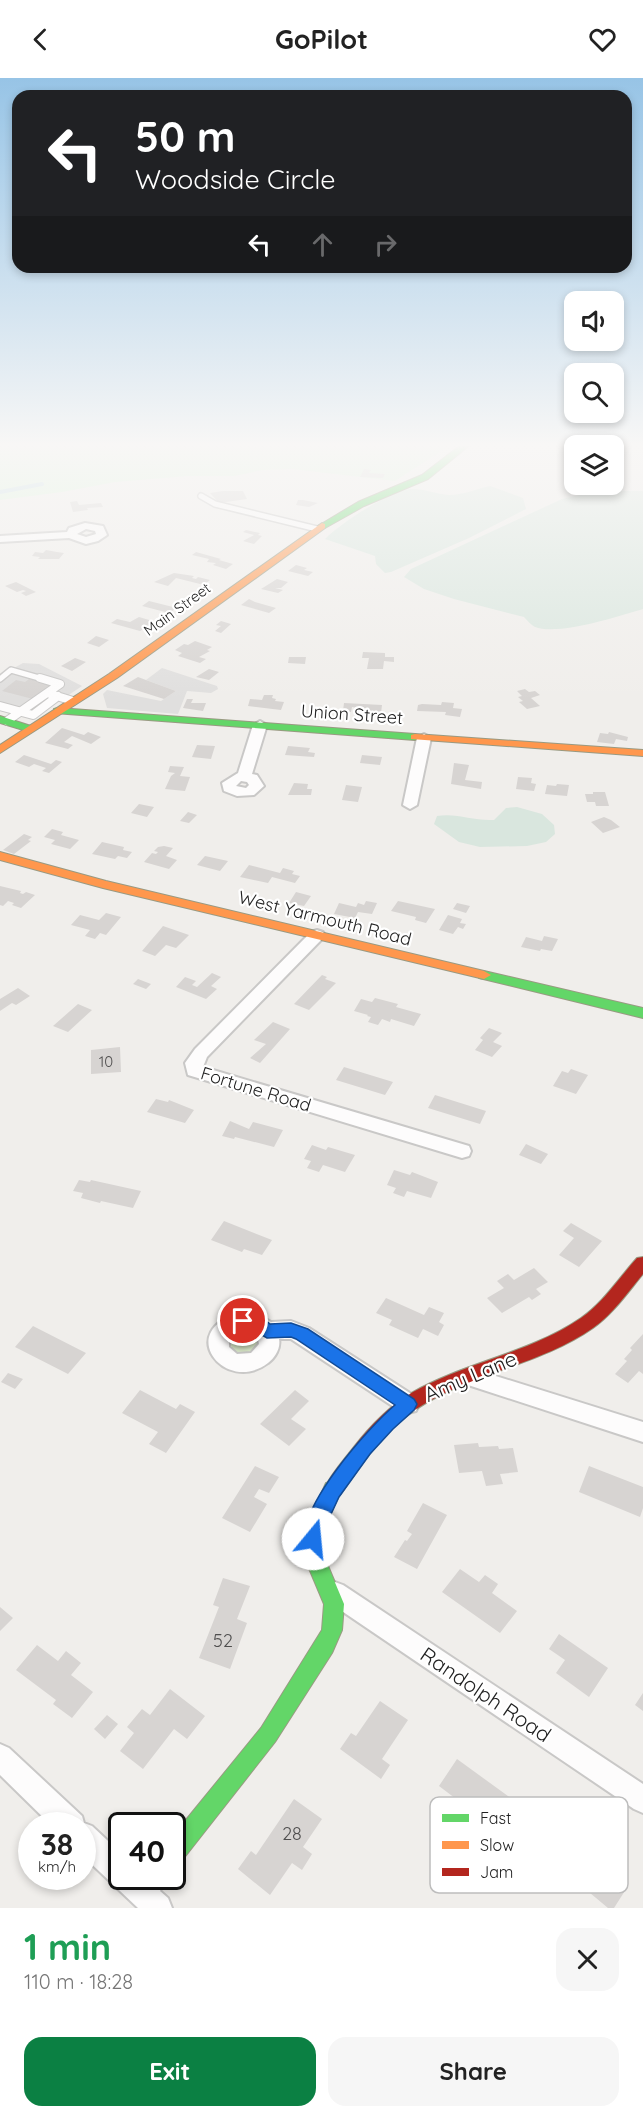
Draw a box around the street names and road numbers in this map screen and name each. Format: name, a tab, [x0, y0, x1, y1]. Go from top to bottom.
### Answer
street label: Main Street	[140, 578, 214, 640]
street label: Union Street	[300, 699, 404, 729]
street label: West Yarmouth Road	[236, 885, 414, 951]
street label: Fortune Road	[198, 1061, 314, 1117]
street label: Amy Lane	[420, 1345, 520, 1407]
street label: Randolph Road	[416, 1641, 556, 1747]

